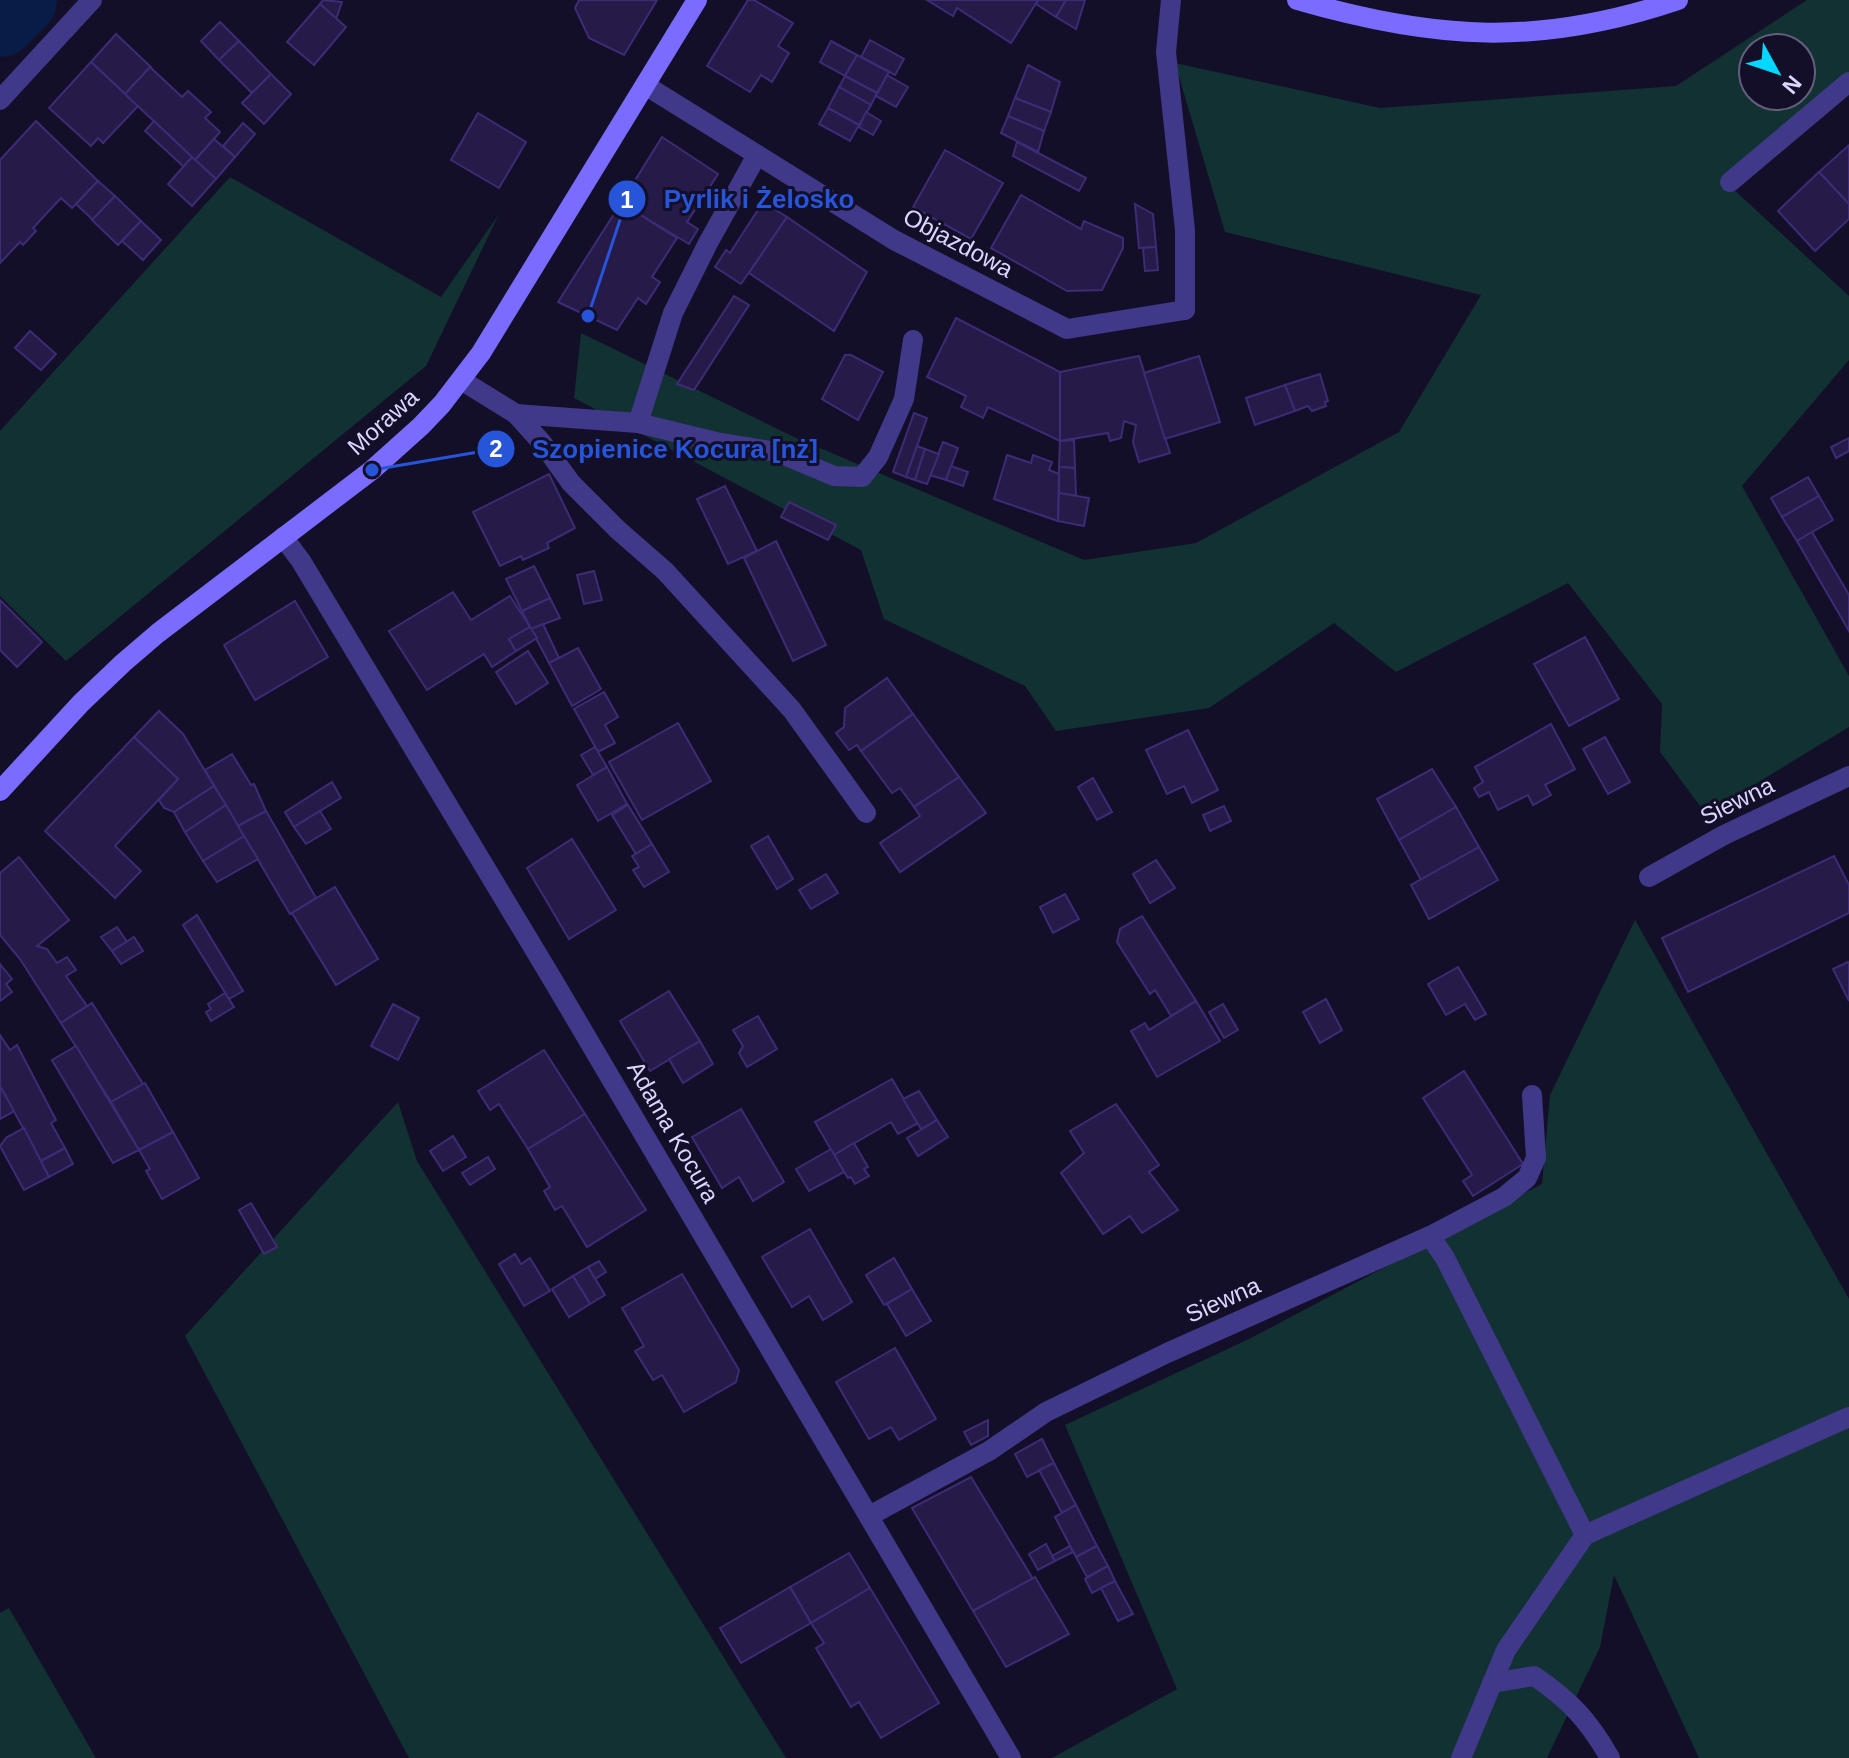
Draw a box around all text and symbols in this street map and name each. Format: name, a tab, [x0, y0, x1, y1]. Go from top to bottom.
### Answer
north arrow	[1737, 32, 1817, 112]
text: N	[1777, 70, 1807, 99]
callout: Pyrlik i Żelosko	[607, 174, 870, 224]
text: Pyrlik i Żelosko	[664, 184, 854, 214]
text: 1	[620, 186, 634, 213]
street label: Objazdowa	[899, 202, 1018, 283]
street label: Morawa	[342, 383, 424, 460]
callout: Szopienice Kocura [nż]	[476, 424, 834, 474]
text: Szopienice Kocura [nż]	[532, 434, 818, 464]
text: 2	[489, 435, 503, 462]
street label: Siewna	[1695, 771, 1779, 830]
street label: Adama Kocura	[622, 1056, 725, 1208]
street label: Siewna	[1181, 1271, 1265, 1328]

